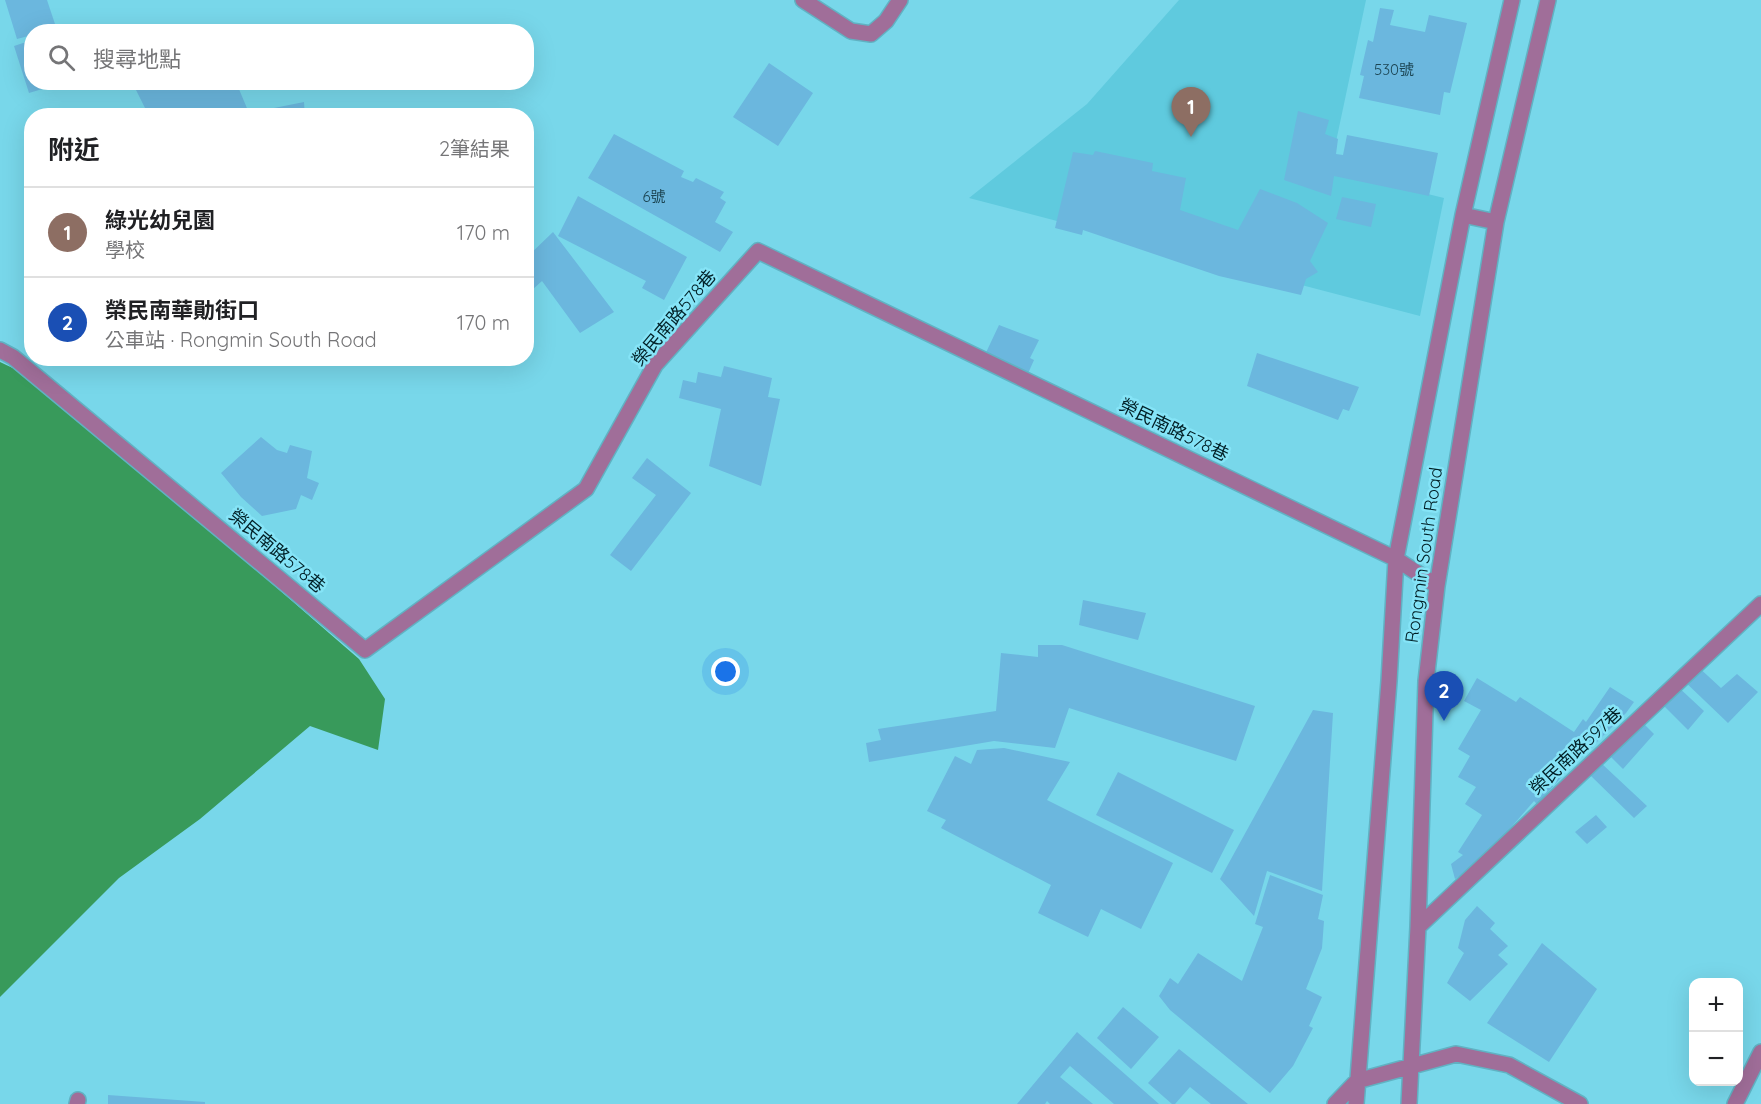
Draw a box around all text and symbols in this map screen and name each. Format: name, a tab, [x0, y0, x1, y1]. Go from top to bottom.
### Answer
search box	[24, 24, 534, 90]
icon: search	[45, 41, 78, 74]
text: 搜尋地點	[93, 45, 181, 73]
house number: 530號	[1374, 60, 1414, 79]
pin: 1	[1172, 88, 1210, 137]
text: 附近	[48, 133, 100, 166]
text: 2筆結果	[439, 136, 510, 161]
house number: 6號	[642, 187, 666, 206]
text: 綠光幼兒園	[105, 206, 215, 234]
text: 1	[64, 220, 71, 245]
text: 170 m	[457, 220, 510, 245]
text: 學校	[105, 237, 145, 262]
street label: 榮民南路578巷	[627, 265, 721, 371]
text: 榮民南華勛街口	[105, 296, 259, 324]
text: 2	[62, 310, 73, 335]
text: 170 m	[457, 310, 510, 335]
text: 公車站 · Rongmin South Road	[105, 327, 377, 352]
street label: 榮民南路578巷	[1116, 393, 1233, 466]
street label: Rongmin South Road	[1400, 466, 1447, 644]
street label: 榮民南路578巷	[224, 504, 330, 598]
your location	[711, 657, 740, 686]
pin: 2	[1424, 672, 1464, 721]
street label: 榮民南路597巷	[1524, 702, 1627, 799]
map controls	[1689, 978, 1743, 1086]
button: +	[1689, 978, 1743, 1032]
button: −	[1689, 1032, 1743, 1086]

